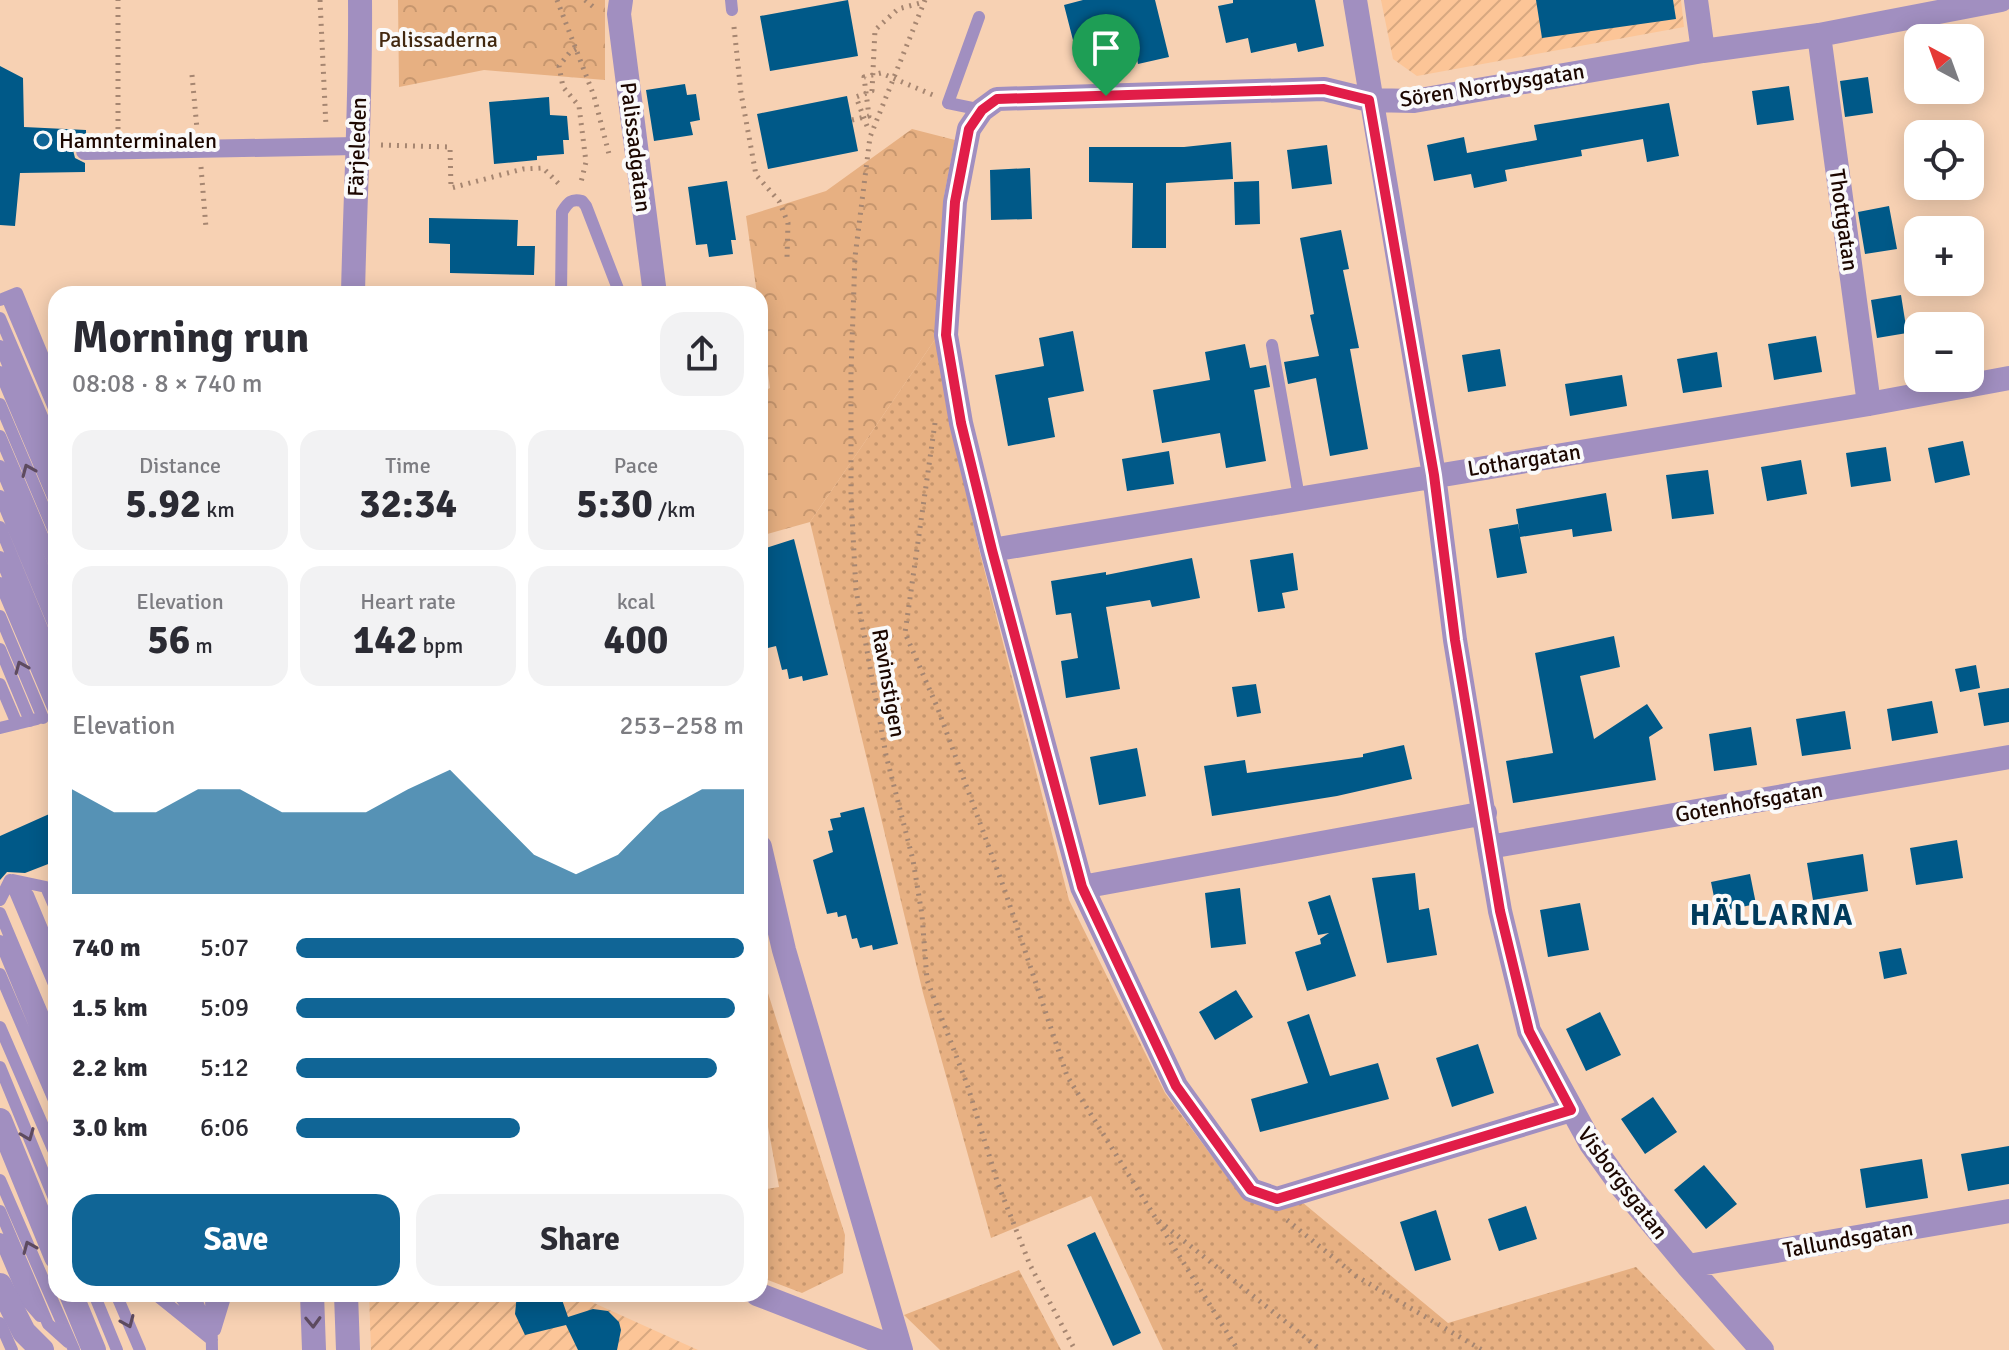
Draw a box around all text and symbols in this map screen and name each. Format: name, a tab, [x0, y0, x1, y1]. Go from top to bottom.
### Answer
pin	[1072, 14.0, 1140, 96]
north arrow	[1904, 24, 1984, 104]
map controls	[1904, 24, 1984, 392]
park label: Palissaderna	[378, 26, 498, 53]
icon: arrive	[1084, 26, 1128, 70]
street label: Sören Norrbysgatan	[1398, 57, 1586, 113]
street label: Palissadgatan	[615, 80, 657, 214]
street label: Färjeleden	[342, 97, 372, 197]
button: locate	[1904, 120, 1984, 200]
place label: Hamnterminalen	[59, 127, 217, 154]
marker: Hamnterminalen	[34, 131, 52, 149]
street label: Thottgatan	[1823, 167, 1865, 273]
button: +	[1904, 216, 1984, 296]
text: Morning run	[72, 311, 309, 365]
button: share	[660, 312, 744, 396]
button: −	[1904, 312, 1984, 392]
text: 08:08 · 8 × 740 m	[72, 368, 263, 400]
street label: Lothargatan	[1465, 438, 1583, 482]
text: Distance	[139, 452, 221, 479]
text: Time	[385, 452, 431, 479]
text: Pace	[614, 452, 658, 479]
one-way arrow	[21, 464, 38, 478]
text: 5.92	[125, 479, 201, 529]
text: 32:34	[359, 479, 457, 529]
text: 5:30	[576, 479, 653, 529]
text: km	[201, 496, 235, 523]
text: /km	[653, 496, 696, 523]
text: Elevation	[136, 588, 224, 615]
text: Heart rate	[360, 588, 456, 615]
text: kcal	[617, 588, 655, 615]
text: 56	[147, 615, 190, 665]
text: 142	[353, 615, 418, 665]
text: 400	[604, 615, 668, 665]
street label: Ravinstigen	[866, 627, 912, 739]
text: m	[190, 632, 213, 659]
text: bpm	[418, 632, 463, 659]
one-way arrow	[15, 661, 31, 675]
text: Elevation	[72, 710, 176, 742]
text: 253–258 m	[620, 710, 744, 742]
street label: Gotenhofsgatan	[1673, 776, 1825, 828]
district label: HÄLLARNA	[1690, 897, 1854, 934]
text: 740 m	[72, 932, 141, 964]
text: 5:07	[200, 932, 249, 964]
text: 1.5 km	[72, 992, 148, 1024]
text: 5:09	[200, 992, 249, 1024]
text: 2.2 km	[72, 1052, 148, 1084]
text: 5:12	[200, 1052, 249, 1084]
text: 3.0 km	[72, 1112, 148, 1144]
text: 6:06	[200, 1112, 249, 1144]
street label: Visborgsgatan	[1572, 1121, 1674, 1245]
one-way arrow	[18, 1127, 35, 1141]
button: Save	[72, 1194, 400, 1286]
button: Share	[416, 1194, 744, 1286]
street label: Tallundsgatan	[1781, 1214, 1915, 1264]
one-way arrow	[22, 1241, 38, 1255]
one-way arrow	[118, 1314, 134, 1328]
one-way arrow	[305, 1316, 322, 1329]

